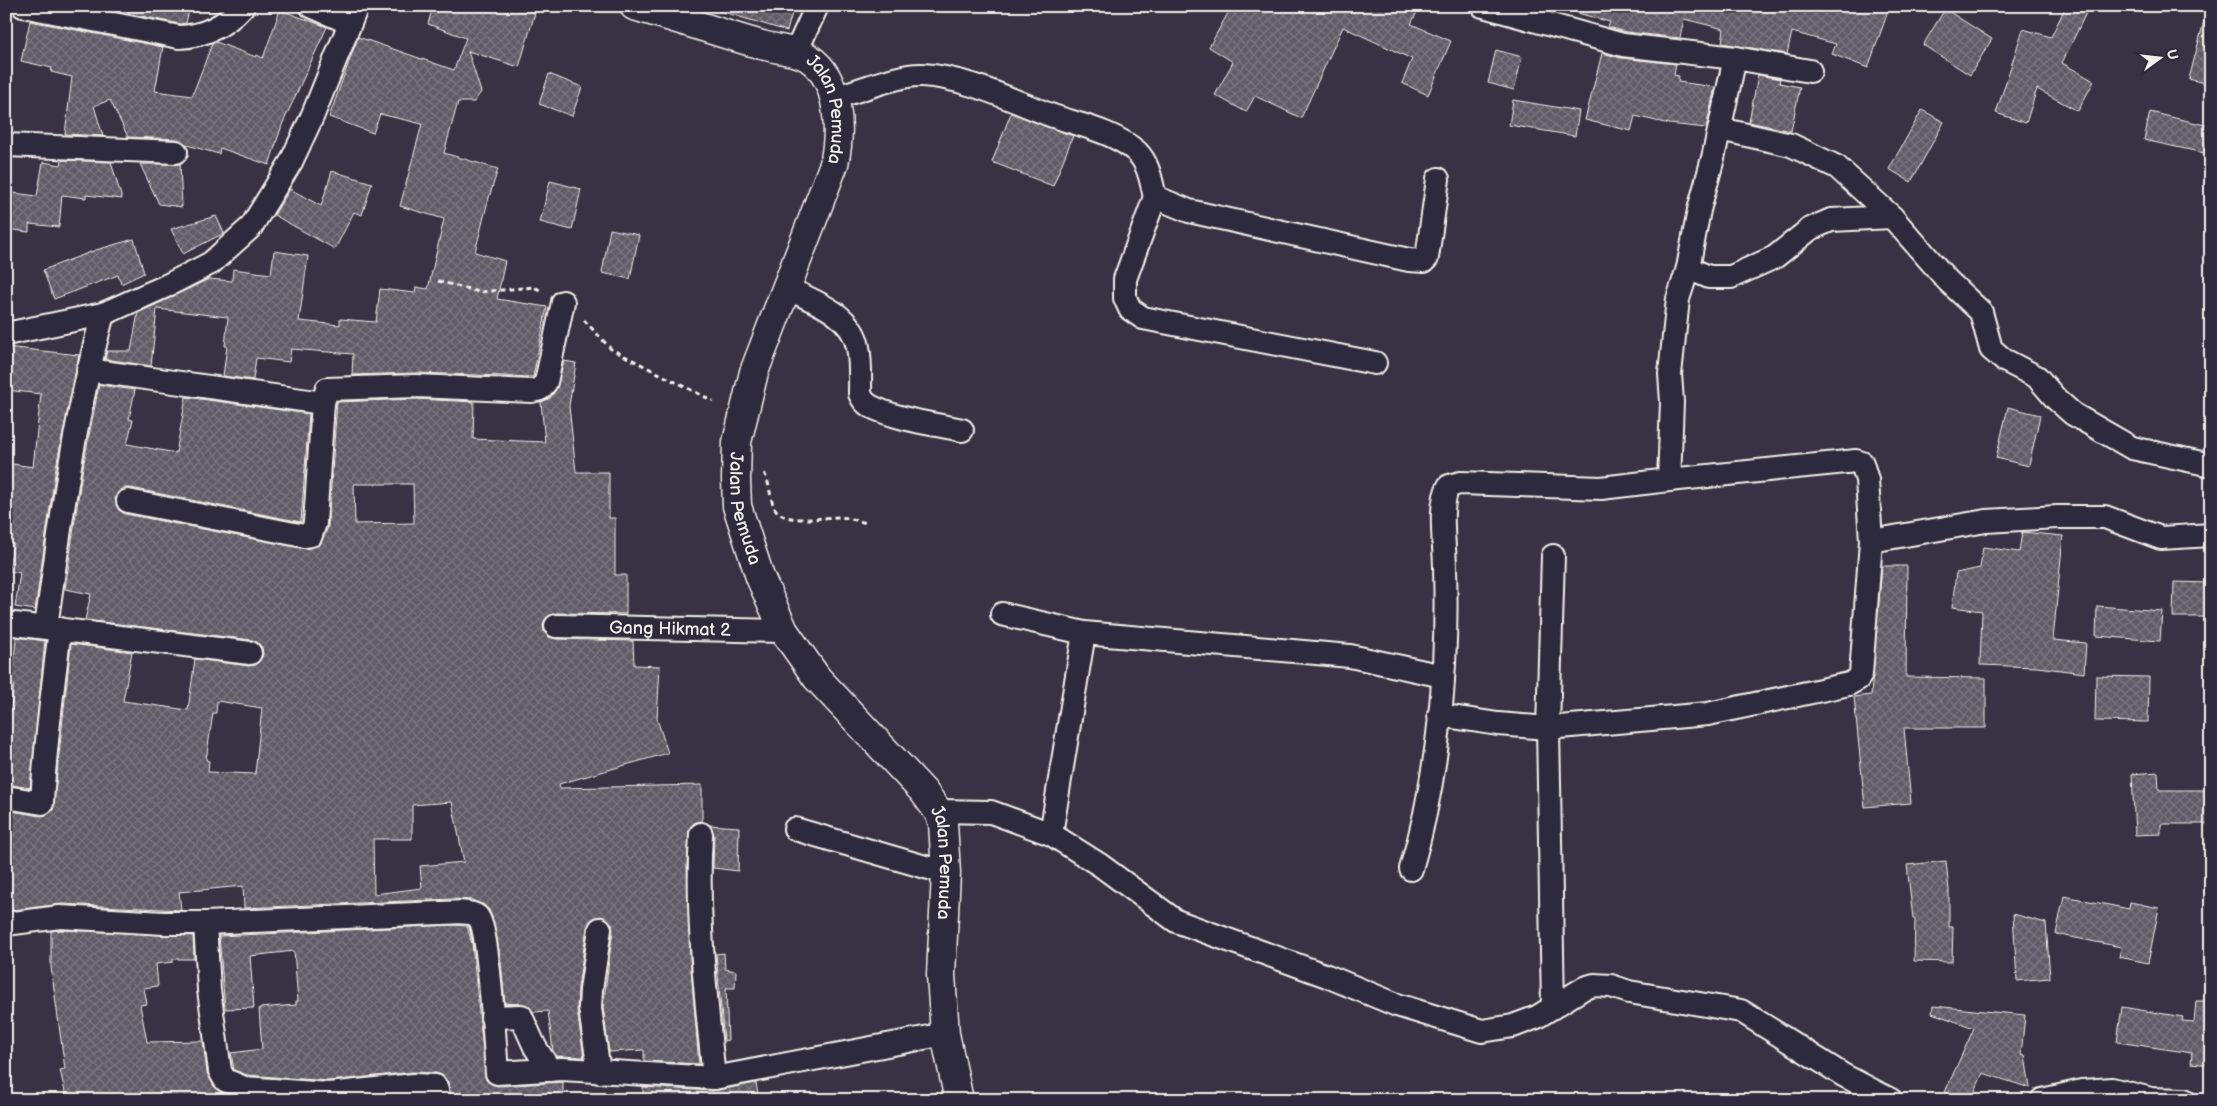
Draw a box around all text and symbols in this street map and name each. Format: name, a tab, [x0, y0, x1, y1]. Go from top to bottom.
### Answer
north arrow	[2134, 32, 2184, 82]
text: U	[2163, 48, 2182, 62]
street label: Jalan Pemuda	[802, 50, 848, 166]
street label: Jalan Pemuda	[725, 452, 766, 567]
street label: Gang Hikmat 2	[609, 617, 731, 640]
street label: Jalan Pemuda	[927, 801, 957, 920]

